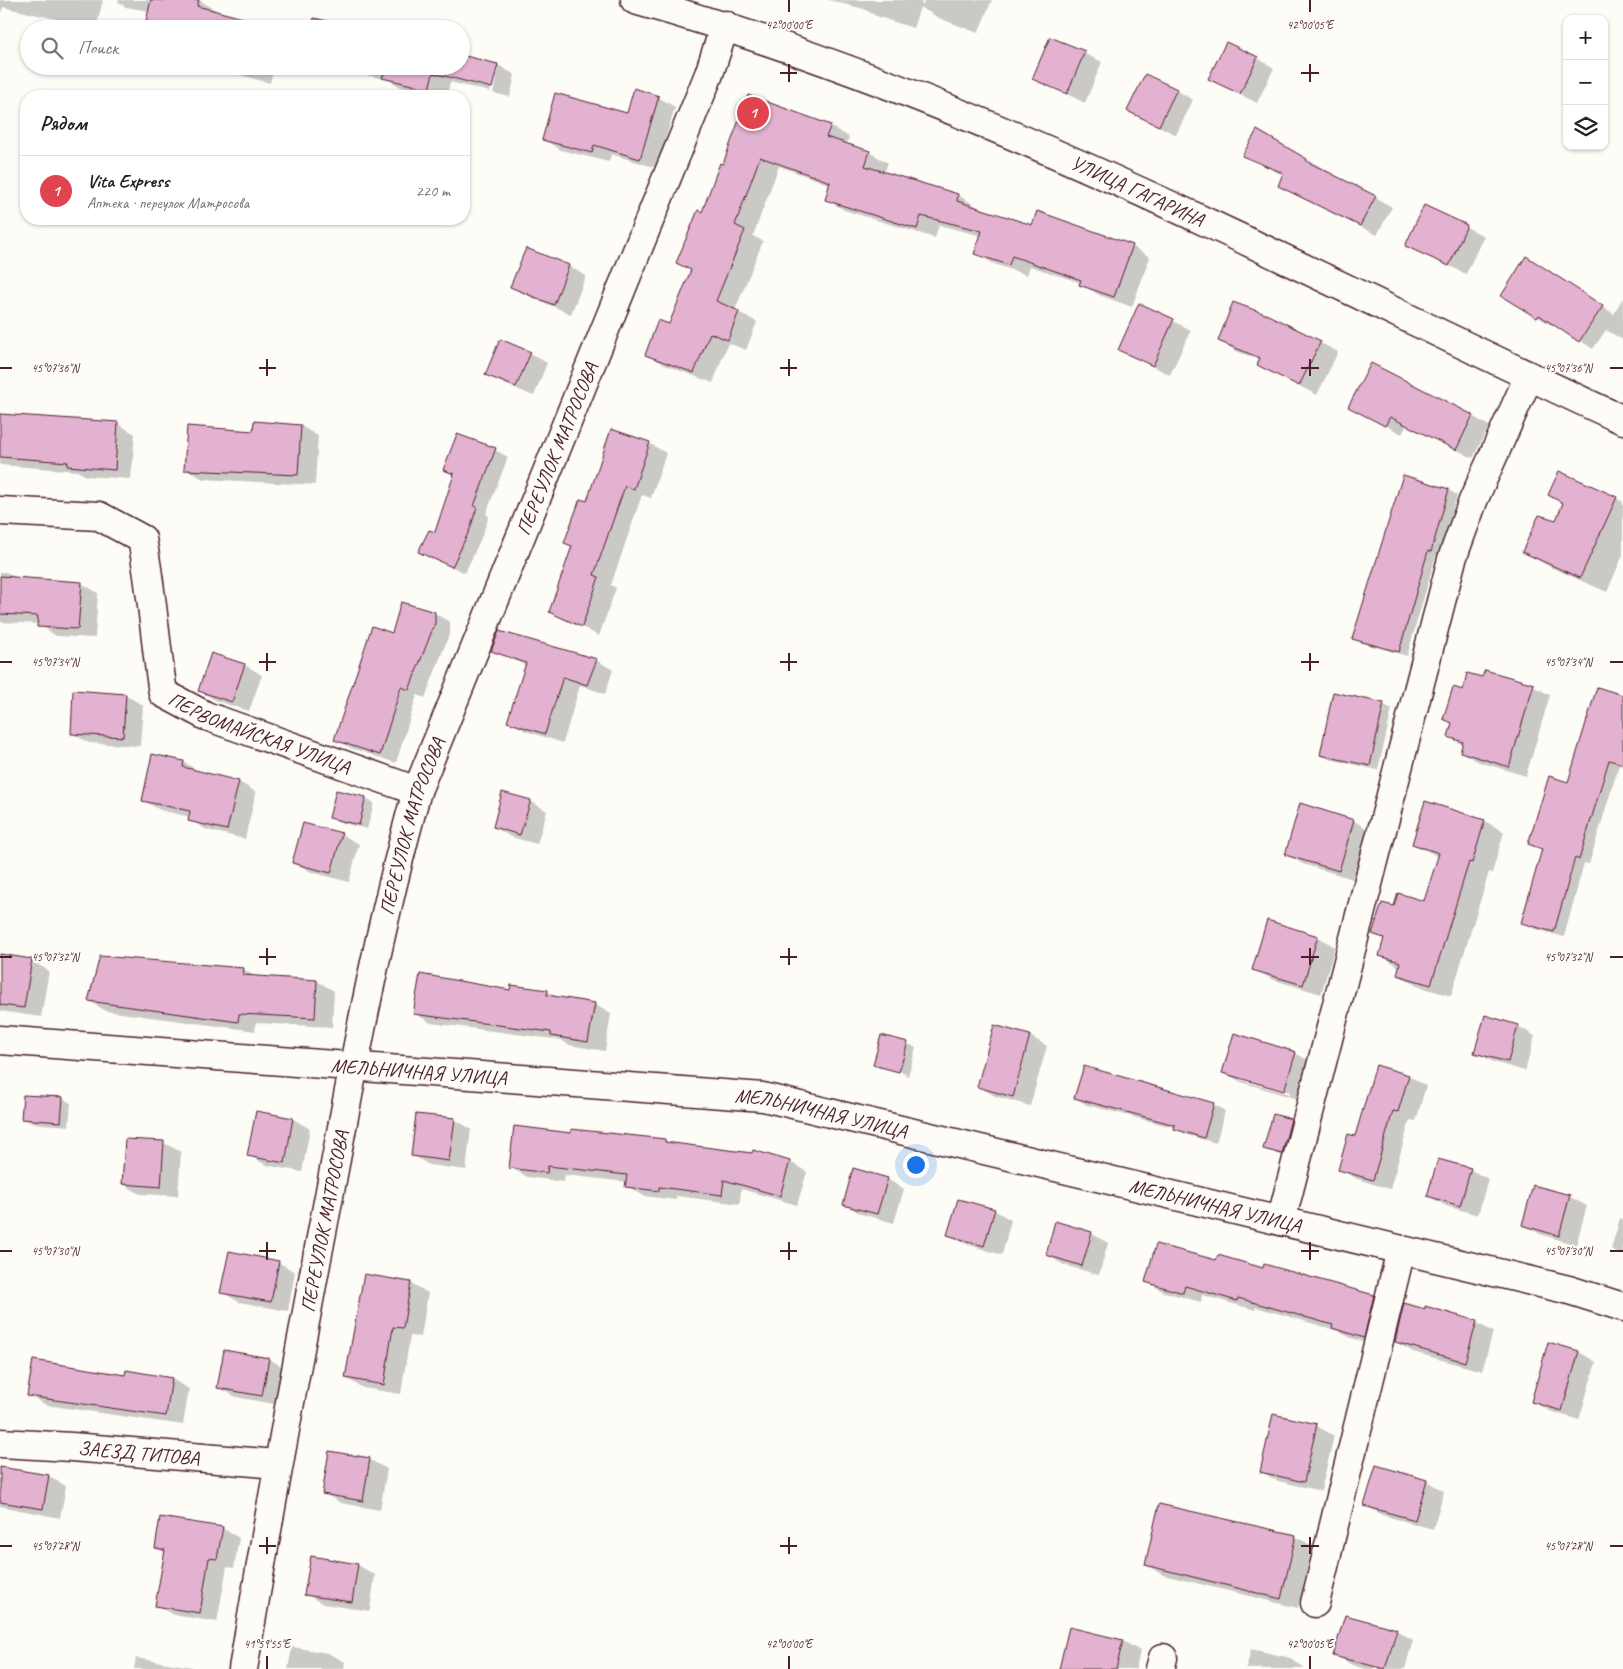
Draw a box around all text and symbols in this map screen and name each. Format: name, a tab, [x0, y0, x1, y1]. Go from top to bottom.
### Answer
map controls	[1563, 15, 1608, 150]
button: +	[1563, 15, 1608, 60]
text: 42°00'00"E	[766, 17, 814, 33]
text: 42°00'05"E	[1287, 17, 1335, 33]
search box	[20, 20, 470, 75]
icon: search	[38, 34, 66, 62]
text: Поиск	[78, 36, 118, 60]
button: −	[1563, 60, 1608, 105]
pin: 1	[737, 94, 769, 132]
button: layers	[1563, 105, 1608, 150]
text: Рядом	[40, 110, 87, 136]
street label: УЛИЦА ГАГАРИНА	[1067, 150, 1209, 232]
text: Vita Express	[87, 169, 169, 193]
text: 1	[52, 181, 60, 201]
text: 220 m	[416, 181, 450, 201]
text: Аптека · переулок Матросова	[87, 193, 249, 213]
street label: ПЕРЕУЛОК МАТРОСОВА	[510, 358, 603, 539]
text: 45°07'36"N	[31, 360, 80, 376]
text: 45°07'36"N	[1544, 360, 1593, 376]
text: 45°07'34"N	[31, 654, 80, 670]
text: 45°07'34"N	[1544, 654, 1593, 670]
street label: ПЕРВОМАЙСКАЯ УЛИЦА	[164, 686, 355, 779]
street label: ПЕРЕУЛОК МАТРОСОВА	[373, 733, 450, 917]
text: 45°07'32"N	[31, 949, 80, 965]
text: 45°07'32"N	[1544, 949, 1593, 965]
street label: МЕЛЬНИЧНАЯ УЛИЦА	[330, 1052, 508, 1090]
street label: МЕЛЬНИЧНАЯ УЛИЦА	[734, 1082, 911, 1144]
street label: ПЕРЕУЛОК МАТРОСОВА	[295, 1128, 354, 1314]
your location	[903, 1152, 929, 1178]
street label: МЕЛЬНИЧНАЯ УЛИЦА	[1127, 1173, 1304, 1238]
text: 45°07'30"N	[31, 1243, 80, 1259]
text: 45°07'30"N	[1544, 1243, 1593, 1259]
street label: ЗАЕЗД ТИТОВА	[77, 1435, 201, 1470]
text: 45°07'28"N	[31, 1538, 80, 1554]
text: 45°07'28"N	[1544, 1538, 1593, 1554]
text: 41°59'55"E	[244, 1636, 292, 1652]
text: 42°00'00"E	[766, 1636, 814, 1652]
text: 42°00'05"E	[1287, 1636, 1335, 1652]

